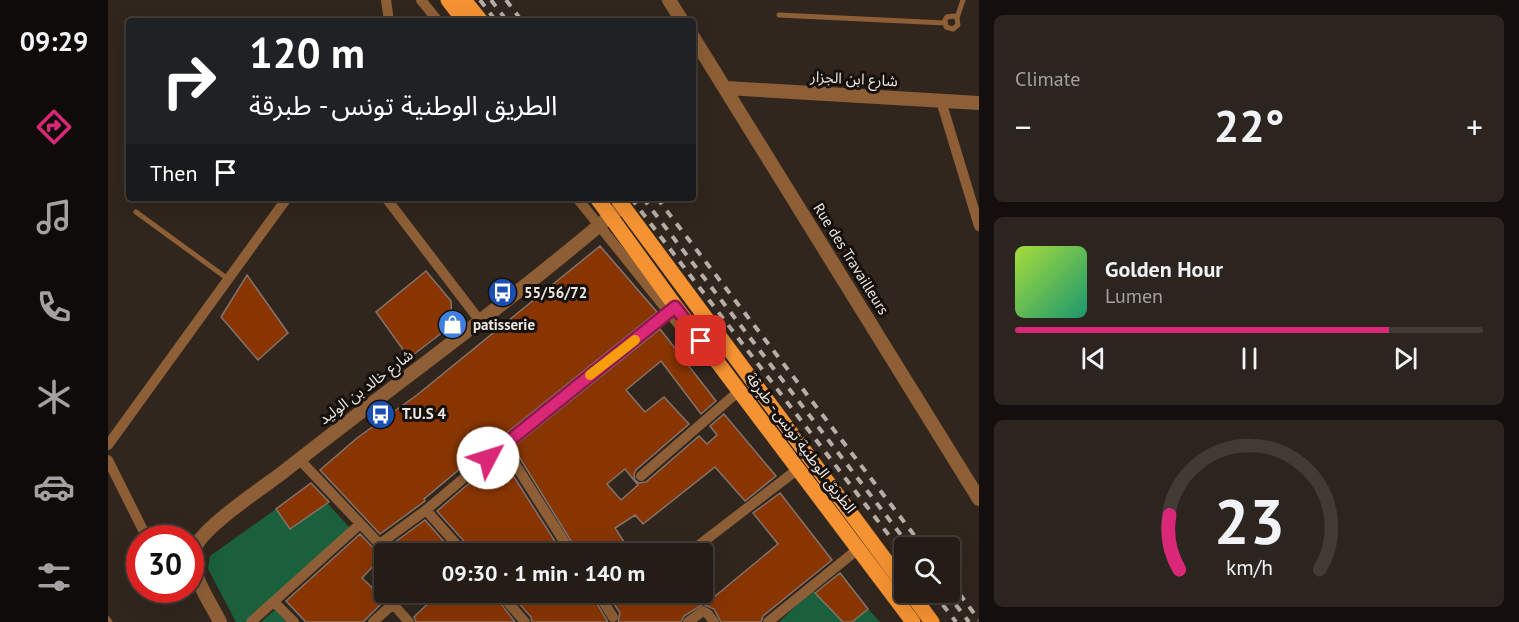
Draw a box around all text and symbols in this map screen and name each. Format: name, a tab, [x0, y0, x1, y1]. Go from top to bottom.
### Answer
text: 09:29	[20, 24, 88, 58]
text: 120 m	[249, 25, 365, 80]
icon: right	[150, 42, 228, 120]
text: Climate	[1015, 66, 1081, 92]
street label: شارع ابن الجزار	[809, 67, 898, 93]
text: الطريق الوطنية تونس - طبرقة	[249, 88, 558, 122]
text: 22°	[1214, 96, 1284, 154]
text: −	[1015, 105, 1032, 148]
text: +	[1466, 105, 1483, 148]
icon: directions	[33, 106, 75, 148]
icon: arrive	[209, 156, 242, 189]
text: Then	[150, 159, 197, 187]
icon: music	[33, 196, 75, 238]
street label: Rue des Travailleurs	[809, 199, 893, 318]
text: Golden Hour	[1105, 255, 1223, 283]
bus stop icon: 55/56/72	[487, 277, 519, 309]
place label: 55/56/72	[524, 283, 587, 302]
text: Lumen	[1105, 283, 1163, 309]
icon: phone	[33, 286, 75, 328]
shop icon: patisserie	[436, 309, 468, 341]
place label: patisserie	[473, 315, 535, 334]
pin	[675, 315, 726, 366]
icon: arrive	[684, 324, 717, 357]
icon: previous	[1077, 342, 1110, 375]
icon: pause	[1233, 342, 1266, 375]
icon: next	[1389, 342, 1422, 375]
street label: شارع خالد بن الوليد	[315, 345, 419, 431]
street label: الطريق الوطنية تونس - طبرقة	[741, 369, 861, 517]
icon: climate	[33, 376, 75, 418]
bus stop icon: T.U.S 4	[365, 398, 397, 430]
place label: T.U.S 4	[402, 404, 446, 423]
position arrow	[456, 426, 520, 490]
icon: car	[33, 466, 75, 508]
text: 23	[1214, 481, 1284, 562]
speed limit sign: 30	[126, 525, 204, 603]
map controls	[894, 537, 960, 603]
button: search	[894, 537, 960, 603]
text: km/h	[1225, 554, 1272, 582]
icon: filters	[33, 556, 75, 598]
text: 09:30 · 1 min · 140 m	[442, 559, 645, 587]

